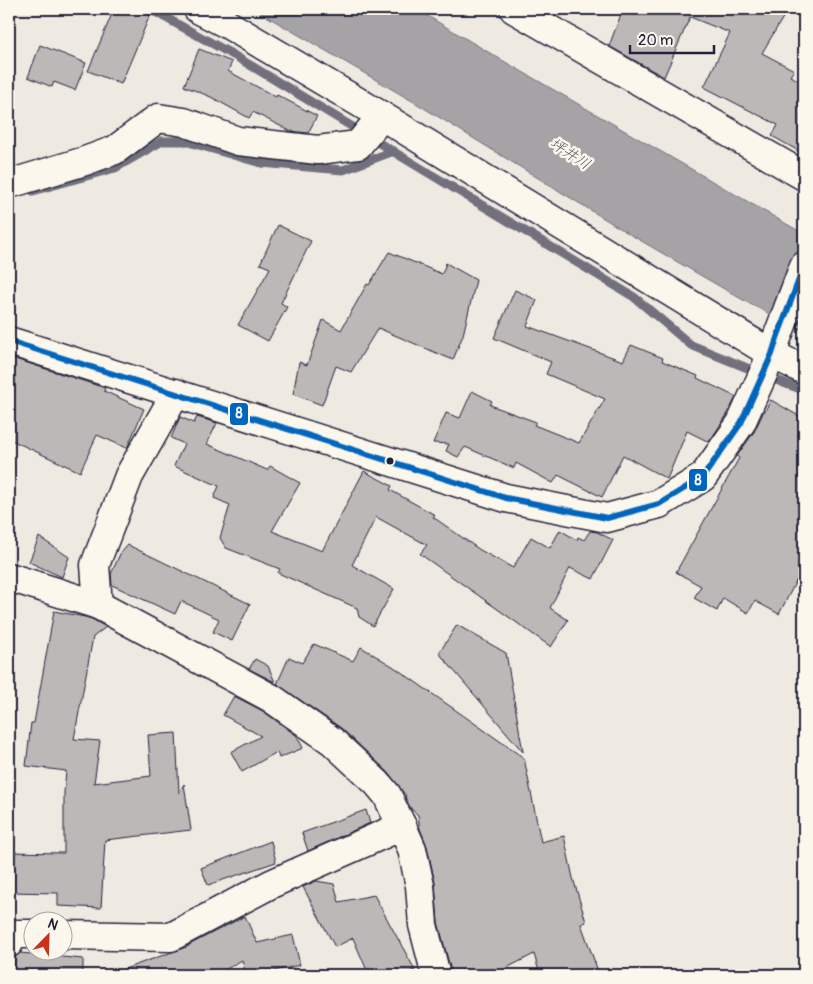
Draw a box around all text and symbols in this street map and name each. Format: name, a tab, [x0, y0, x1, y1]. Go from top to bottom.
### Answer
scale bar	[630, 22, 714, 54]
text: 20 m	[638, 31, 673, 50]
water label: 坪井川	[546, 134, 594, 174]
line badge: 8	[229, 402, 249, 426]
text: 8	[235, 405, 243, 422]
unlabelled marker	[385, 456, 395, 466]
line badge: 8	[688, 468, 708, 492]
text: 8	[694, 472, 702, 489]
north arrow	[22, 912, 72, 962]
text: N	[45, 915, 61, 934]

